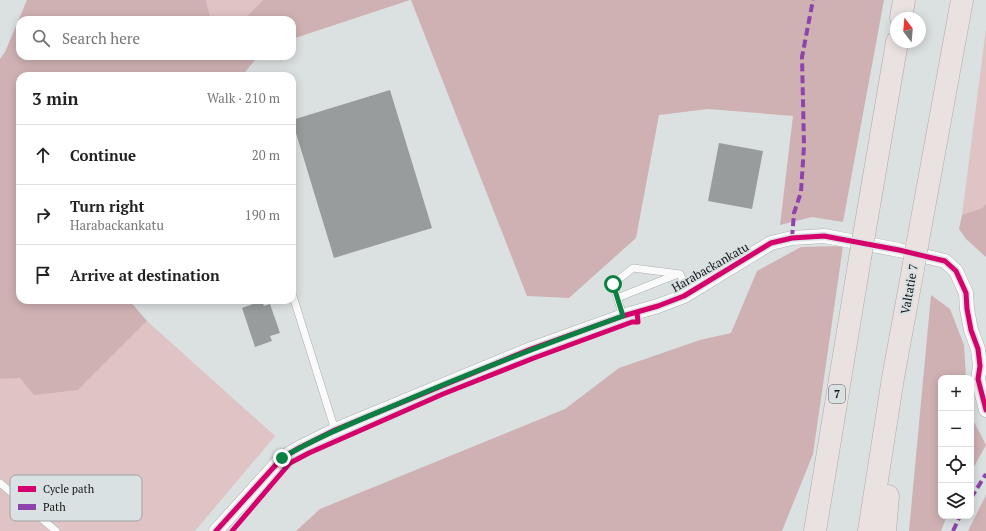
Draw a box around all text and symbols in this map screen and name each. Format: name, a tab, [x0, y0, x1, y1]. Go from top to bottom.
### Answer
north arrow	[890, 12, 926, 48]
search box	[16, 16, 296, 60]
icon: search	[30, 27, 52, 49]
text: Search here	[62, 28, 140, 48]
text: 3 min	[32, 87, 79, 110]
text: Walk · 210 m	[207, 89, 280, 107]
icon: ahead	[32, 144, 54, 166]
text: Continue	[70, 145, 136, 165]
text: 20 m	[252, 146, 280, 164]
text: Turn right	[70, 196, 145, 216]
icon: right	[32, 204, 54, 226]
text: 190 m	[245, 206, 280, 224]
text: Harabackankatu	[70, 216, 164, 234]
street label: Harabackankatu	[669, 239, 751, 295]
street label: Valtatie 7	[897, 263, 921, 315]
icon: arrive	[32, 264, 54, 286]
text: Arrive at destination	[70, 265, 220, 285]
route start	[604, 275, 622, 293]
map controls	[938, 375, 974, 519]
button: +	[938, 375, 974, 411]
road number: 7	[829, 385, 845, 403]
button: −	[938, 411, 974, 447]
button: locate	[938, 447, 974, 483]
route end	[273, 449, 291, 467]
legend	[10, 475, 142, 521]
text: Cycle path	[43, 482, 95, 496]
button: layers	[938, 483, 974, 519]
text: Path	[43, 500, 66, 514]

